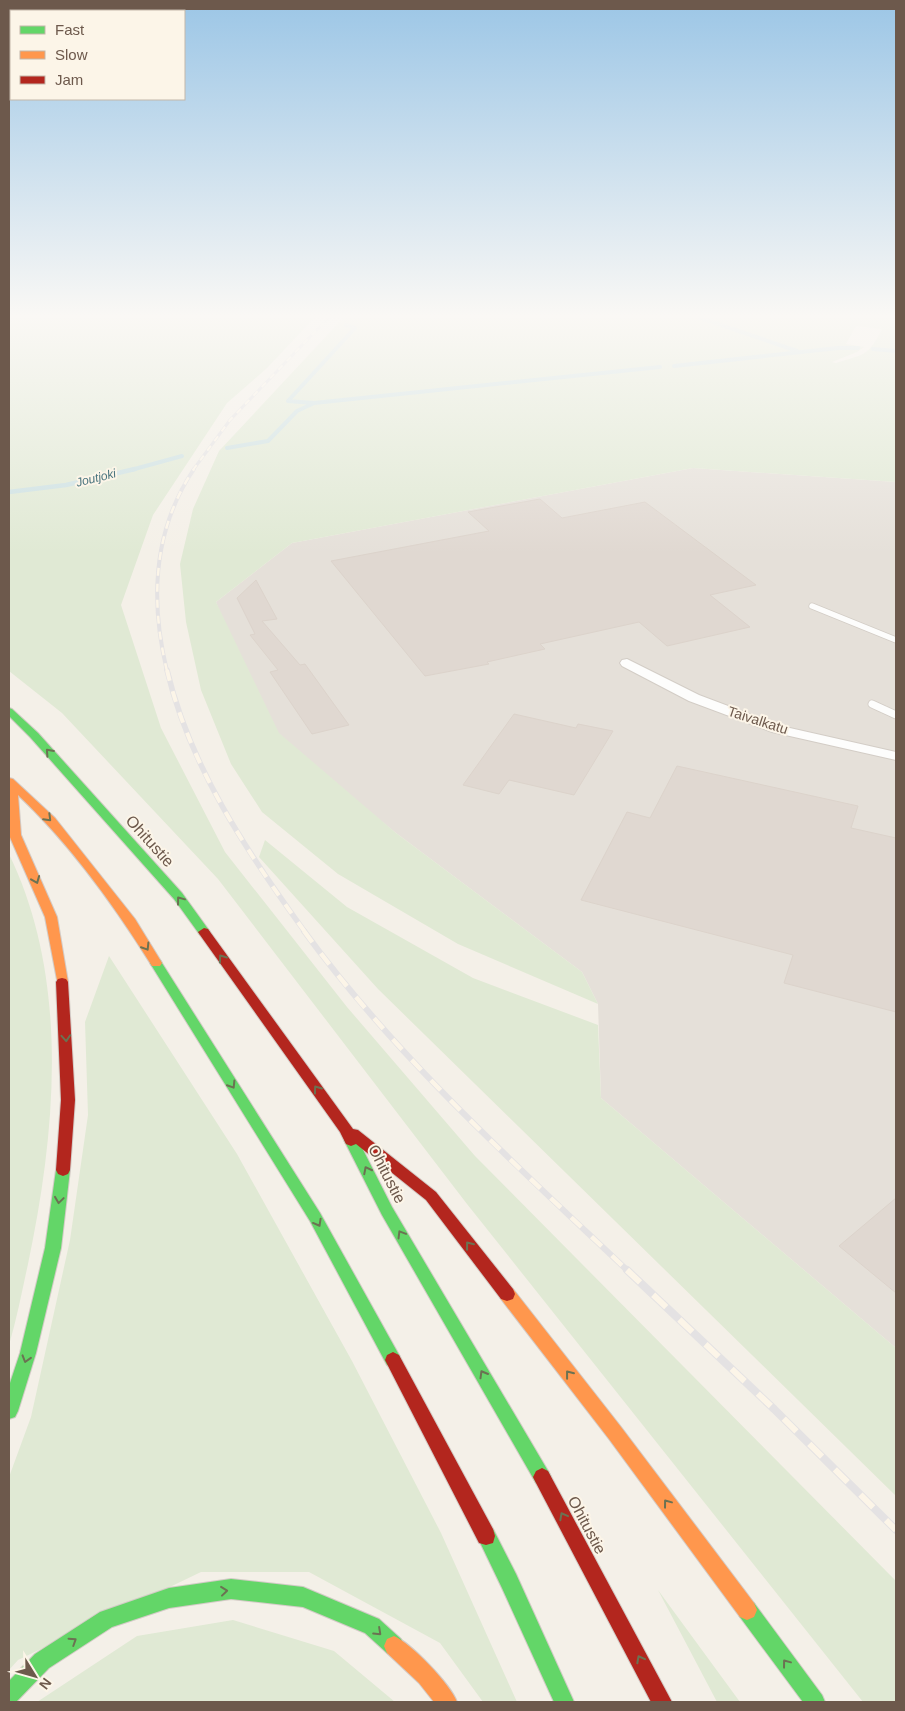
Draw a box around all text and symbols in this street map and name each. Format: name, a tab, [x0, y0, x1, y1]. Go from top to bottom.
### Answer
legend	[10, 10, 185, 100]
text: Fast	[55, 21, 85, 38]
text: Slow	[55, 46, 88, 63]
text: Jam	[55, 71, 83, 88]
water label: Joutjoki	[74, 466, 118, 490]
street label: Taivalkatu	[726, 703, 790, 737]
one-way arrow	[46, 749, 55, 758]
one-way arrow	[42, 812, 51, 821]
street label: Ohitustie	[123, 812, 178, 870]
one-way arrow	[30, 875, 40, 883]
one-way arrow	[177, 896, 186, 906]
one-way arrow	[140, 942, 150, 951]
one-way arrow	[219, 954, 228, 964]
one-way arrow	[61, 1034, 72, 1042]
one-way arrow	[226, 1079, 236, 1088]
one-way arrow	[314, 1085, 323, 1095]
street label: Ohitustie	[365, 1142, 409, 1206]
one-way arrow	[363, 1166, 373, 1175]
one-way arrow	[54, 1196, 65, 1204]
one-way arrow	[312, 1218, 322, 1227]
one-way arrow	[398, 1231, 408, 1240]
one-way arrow	[466, 1241, 475, 1251]
one-way arrow	[21, 1354, 31, 1362]
one-way arrow	[565, 1370, 574, 1379]
one-way arrow	[480, 1371, 490, 1380]
street label: Ohitustie	[565, 1493, 609, 1557]
one-way arrow	[664, 1499, 673, 1509]
one-way arrow	[560, 1512, 570, 1521]
one-way arrow	[221, 1586, 229, 1597]
one-way arrow	[373, 1626, 382, 1635]
one-way arrow	[67, 1638, 76, 1647]
north arrow	[10, 1651, 60, 1701]
one-way arrow	[636, 1655, 646, 1664]
one-way arrow	[783, 1659, 792, 1669]
text: N	[36, 1675, 55, 1693]

